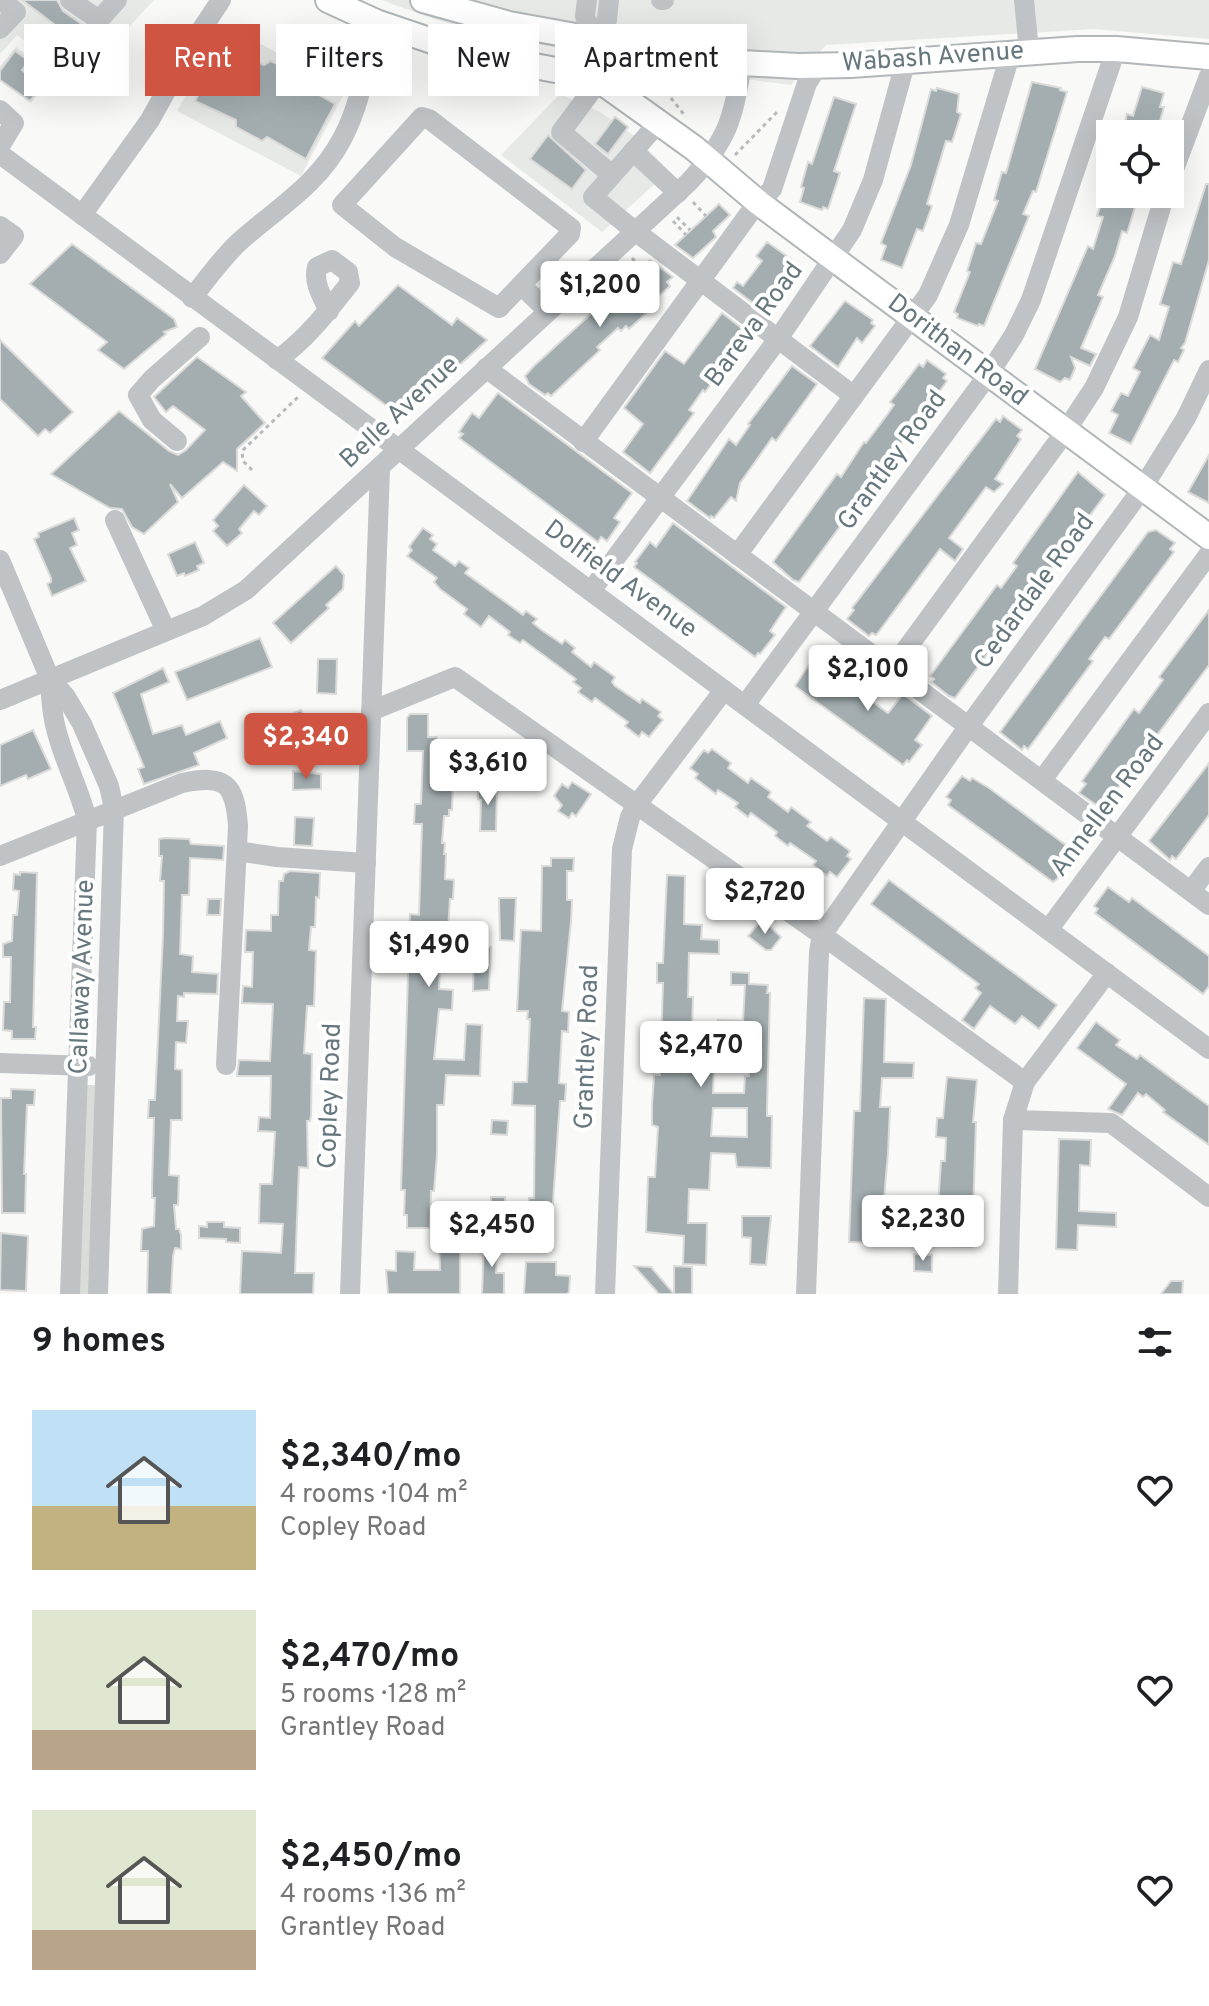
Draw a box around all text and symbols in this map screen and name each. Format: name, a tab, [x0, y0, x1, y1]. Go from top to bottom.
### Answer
chip: Buy	[24, 24, 129, 96]
chip: Rent	[145, 24, 260, 96]
chip: Filters	[276, 24, 412, 96]
chip: New	[428, 24, 539, 96]
chip: Apartment	[555, 24, 747, 96]
street label: Wabash Avenue	[841, 35, 1025, 81]
map controls	[1096, 120, 1184, 208]
button: locate	[1096, 120, 1184, 208]
street label: Bareva Road	[698, 256, 812, 394]
pin: $1,200	[535, 261, 665, 329]
text: $1,200	[558, 270, 642, 303]
street label: Dorithan Road	[880, 287, 1034, 415]
street label: Belle Avenue	[334, 349, 466, 477]
street label: Grantley Road	[831, 384, 955, 538]
street label: Cedardale Road	[967, 508, 1103, 676]
street label: Dolfield Avenue	[537, 513, 703, 647]
pin: $2,100	[803, 645, 933, 713]
text: $2,100	[827, 654, 909, 687]
pin: $2,340	[241, 713, 371, 781]
text: $2,340	[262, 722, 350, 755]
street label: Annellen Road	[1044, 728, 1172, 884]
pin: $3,610	[423, 739, 553, 807]
text: $3,610	[448, 748, 528, 781]
pin: $2,720	[700, 868, 830, 936]
text: $2,720	[724, 877, 806, 910]
street label: Callaway Avenue	[63, 879, 103, 1075]
pin: $1,490	[364, 921, 494, 989]
text: $1,490	[388, 930, 470, 963]
street label: Grantley Road	[569, 964, 607, 1130]
pin: $2,470	[636, 1021, 766, 1089]
street label: Copley Road	[312, 1022, 350, 1170]
text: $2,470	[658, 1030, 744, 1063]
pin: $2,230	[858, 1195, 988, 1263]
pin: $2,450	[427, 1201, 557, 1269]
text: $2,230	[880, 1204, 966, 1237]
text: $2,450	[448, 1210, 536, 1243]
icon: filters	[1133, 1320, 1177, 1364]
text: 9 homes	[32, 1321, 166, 1364]
text: $2,340/mo	[280, 1436, 461, 1479]
icon: home	[96, 1442, 192, 1538]
icon: heart	[1133, 1468, 1177, 1512]
text: 4 rooms · 104 m²	[280, 1479, 468, 1512]
text: Copley Road	[280, 1512, 426, 1545]
text: $2,470/mo	[280, 1636, 459, 1679]
icon: home	[96, 1642, 192, 1738]
icon: heart	[1133, 1668, 1177, 1712]
text: 5 rooms · 128 m²	[280, 1679, 467, 1712]
text: Grantley Road	[280, 1712, 445, 1745]
text: $2,450/mo	[280, 1836, 462, 1879]
icon: home	[96, 1842, 192, 1938]
icon: heart	[1133, 1868, 1177, 1912]
text: 4 rooms · 136 m²	[280, 1879, 466, 1912]
text: Grantley Road	[280, 1912, 445, 1945]

